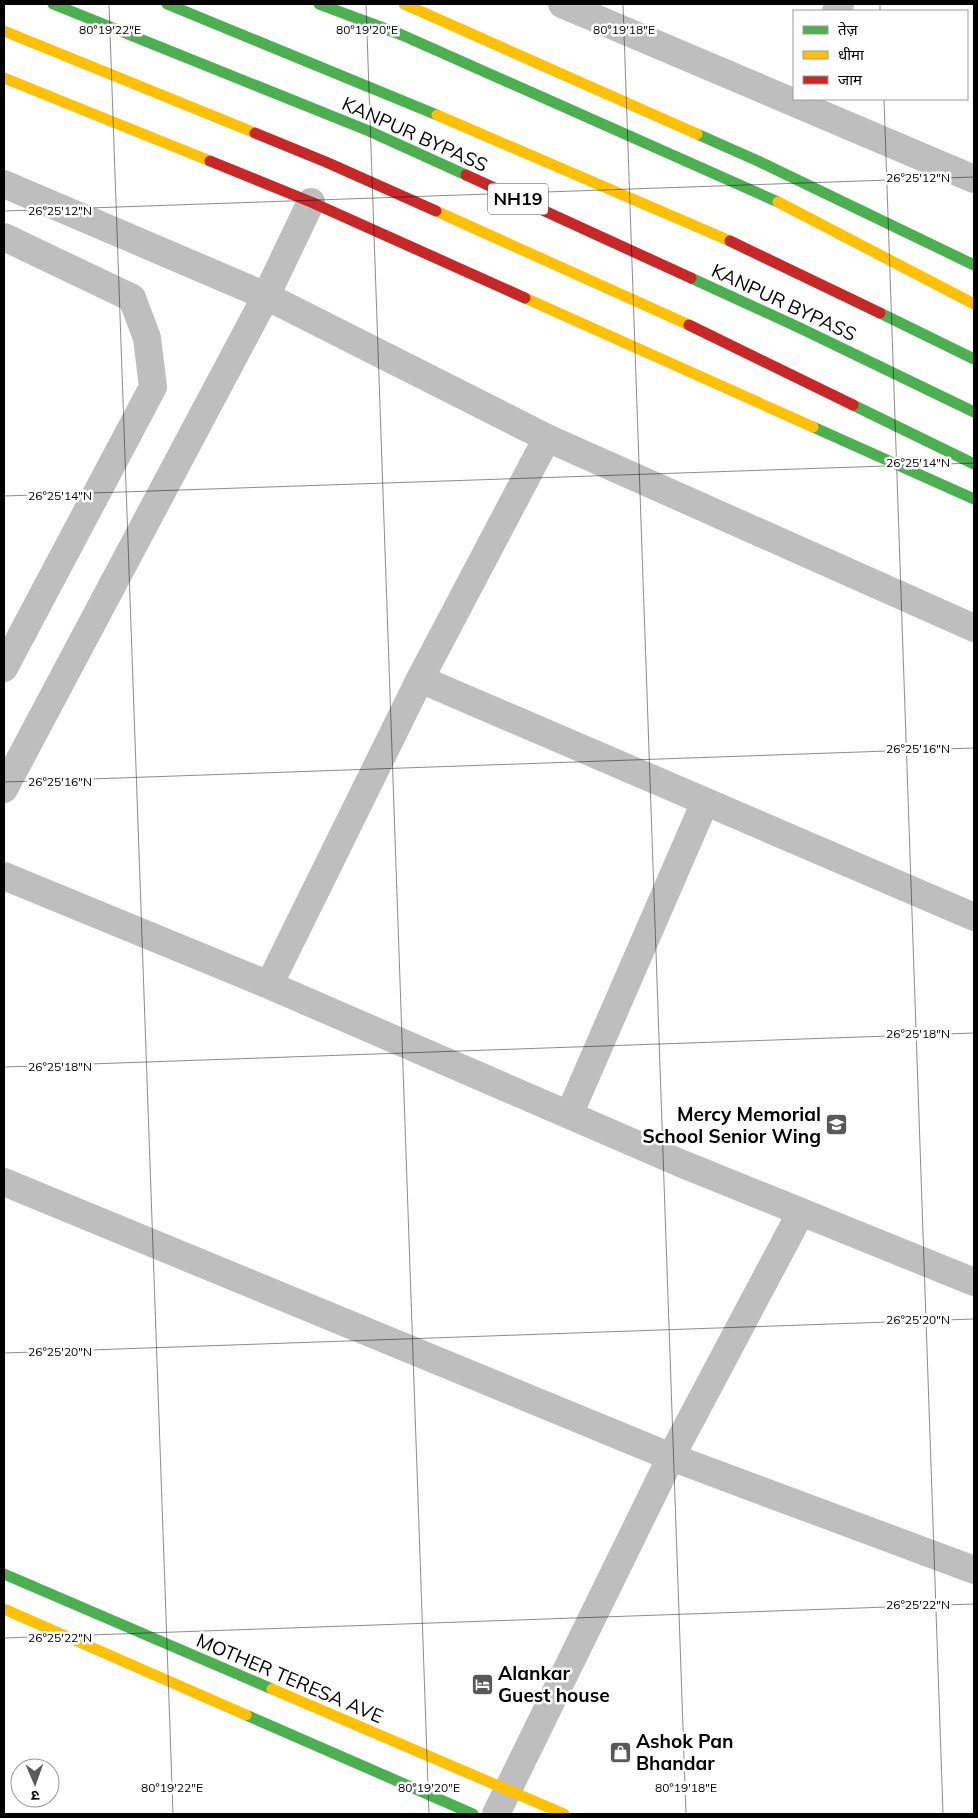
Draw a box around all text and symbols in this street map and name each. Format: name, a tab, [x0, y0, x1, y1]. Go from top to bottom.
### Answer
legend	[793, 10, 968, 100]
text: तेज़	[838, 20, 859, 39]
text: 80°19'22"E	[79, 22, 141, 37]
text: 80°19'20"E	[336, 22, 398, 37]
text: 80°19'18"E	[593, 22, 655, 37]
text: धीमा	[838, 45, 865, 64]
text: जाम	[838, 70, 863, 89]
street label: KANPUR BYPASS	[338, 91, 492, 177]
text: 26°25'12"N	[886, 170, 950, 185]
road number: NH19	[488, 183, 548, 214]
text: 26°25'12"N	[28, 203, 92, 218]
street label: KANPUR BYPASS	[708, 258, 860, 346]
text: 26°25'14"N	[886, 455, 950, 470]
text: 26°25'14"N	[28, 488, 92, 503]
text: 26°25'16"N	[886, 741, 950, 756]
text: 26°25'16"N	[28, 774, 92, 789]
text: 26°25'18"N	[886, 1026, 950, 1041]
text: 26°25'18"N	[28, 1059, 92, 1074]
place label: Mercy Memorial School Senior Wing	[643, 1102, 821, 1148]
school or university icon: Mercy Memorial School Senior Wing	[825, 1113, 849, 1137]
text: 26°25'20"N	[886, 1312, 950, 1327]
text: 26°25'20"N	[28, 1344, 92, 1359]
text: 26°25'22"N	[886, 1597, 950, 1612]
street label: MOTHER TERESA AVE	[193, 1628, 387, 1728]
text: 26°25'22"N	[28, 1630, 92, 1645]
place label: Alankar Guest house	[498, 1661, 610, 1707]
hotel icon: Alankar Guest house	[470, 1672, 494, 1696]
place label: Ashok Pan Bhandar	[636, 1729, 733, 1775]
shop icon: Ashok Pan Bhandar	[608, 1740, 632, 1764]
north arrow	[10, 1758, 60, 1808]
text: 80°19'22"E	[141, 1780, 203, 1795]
text: 80°19'20"E	[398, 1780, 460, 1795]
text: 80°19'18"E	[655, 1780, 717, 1795]
text: उ	[30, 1787, 40, 1805]

